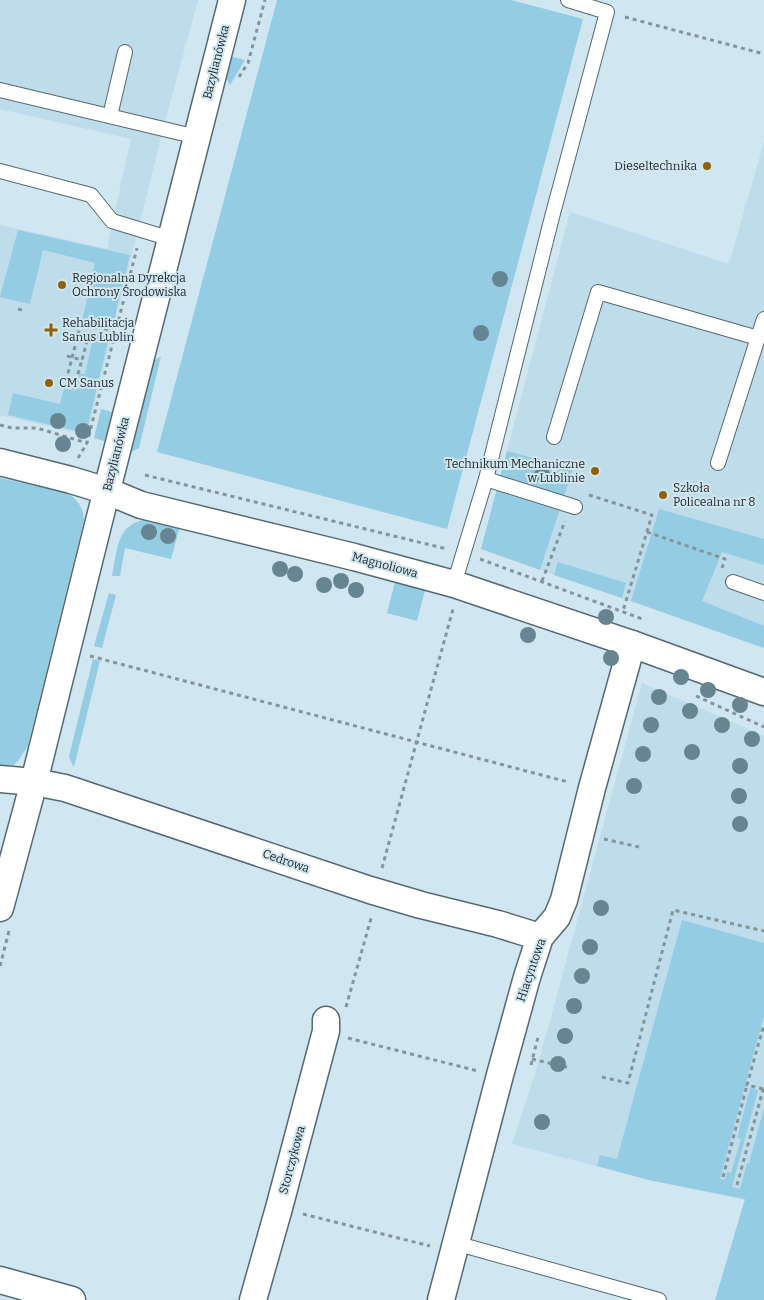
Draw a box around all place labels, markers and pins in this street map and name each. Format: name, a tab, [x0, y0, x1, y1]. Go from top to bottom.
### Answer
place label: Dieseltechnika	[614, 159, 697, 173]
marker: Dieseltechnika	[701, 160, 713, 172]
place label: Regionalna Dyrekcja Ochrony Środowiska	[72, 271, 187, 299]
marker: Regionalna Dyrekcja Ochrony Środowiska	[56, 279, 68, 291]
place label: Rehabilitacja Sanus Lublin	[62, 316, 135, 344]
marker: Rehabilitacja Sanus Lublin	[44, 323, 58, 337]
place label: CM Sanus	[59, 376, 114, 390]
marker: CM Sanus	[43, 377, 55, 389]
place label: Technikum Mechaniczne w Lublinie	[445, 457, 585, 485]
marker: Technikum Mechaniczne w Lublinie	[589, 465, 601, 477]
place label: Szkoła Policealna nr 8	[673, 481, 755, 509]
marker: Szkoła Policealna nr 8	[657, 489, 669, 501]

